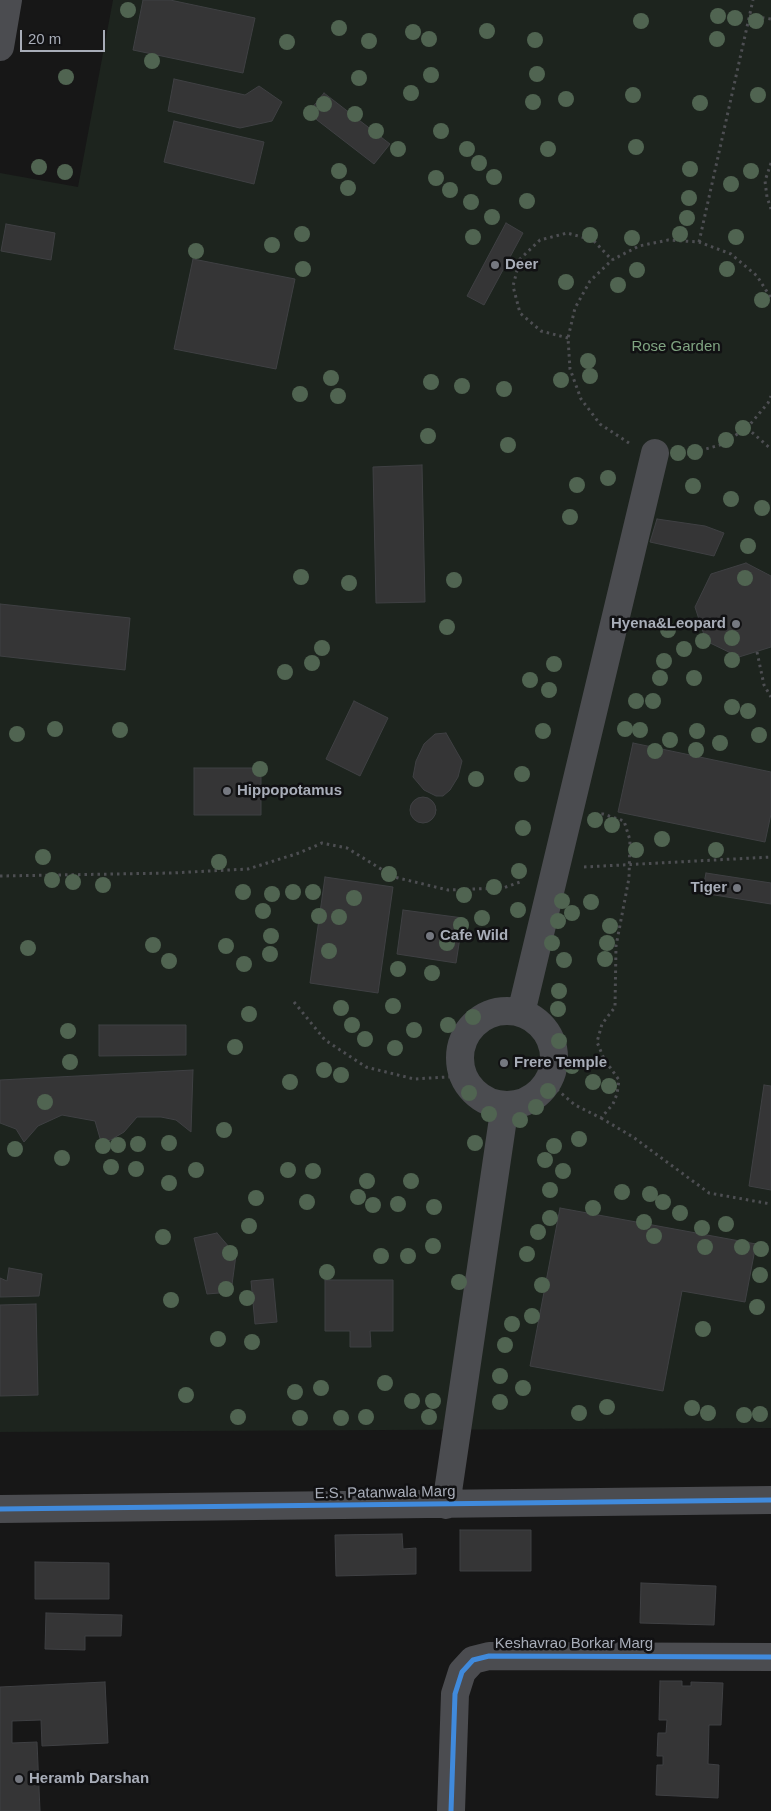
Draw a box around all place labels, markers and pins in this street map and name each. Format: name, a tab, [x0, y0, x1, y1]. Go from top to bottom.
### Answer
place label: Deer	[505, 256, 538, 274]
marker: Deer	[489, 259, 501, 271]
place label: Hyena&Leopard	[611, 615, 726, 633]
marker: Hyena&Leopard	[730, 618, 742, 630]
place label: Hippopotamus	[237, 782, 342, 800]
marker: Hippopotamus	[221, 785, 233, 797]
place label: Tiger	[691, 879, 727, 897]
marker: Tiger	[731, 882, 743, 894]
place label: Cafe Wild	[440, 927, 508, 945]
marker: Cafe Wild	[424, 930, 436, 942]
place label: Frere Temple	[514, 1054, 607, 1072]
marker: Frere Temple	[498, 1057, 510, 1069]
place label: Heramb Darshan	[29, 1770, 149, 1788]
marker: Heramb Darshan	[13, 1773, 25, 1785]

